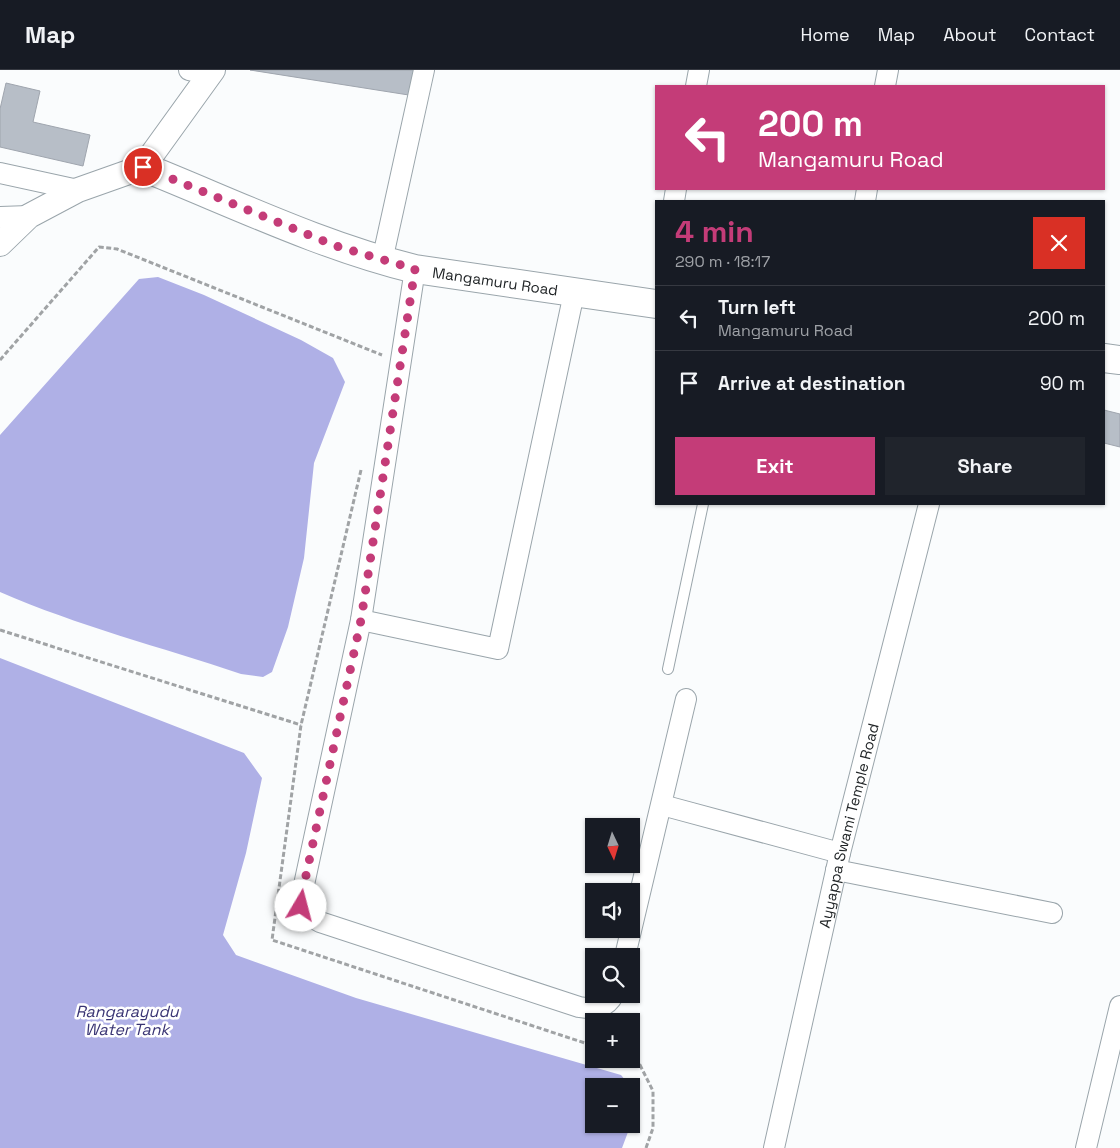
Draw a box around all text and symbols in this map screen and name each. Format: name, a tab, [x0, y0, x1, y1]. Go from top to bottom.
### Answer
text: Map	[25, 19, 75, 50]
text: Home	[801, 23, 850, 46]
text: Map	[878, 23, 915, 46]
text: About	[943, 23, 997, 46]
text: Contact	[1025, 23, 1095, 46]
text: 200 m	[758, 102, 863, 146]
icon: left	[675, 105, 740, 170]
text: Mangamuru Road	[758, 145, 944, 173]
pin	[122, 146, 164, 188]
icon: arrive	[129, 153, 157, 181]
text: 4 min	[675, 212, 754, 251]
button: close	[1033, 217, 1085, 269]
text: 290 m · 18:17	[675, 251, 770, 272]
street label: Mangamuru Road	[431, 262, 559, 299]
text: Turn left	[718, 295, 796, 320]
icon: left	[675, 304, 703, 332]
text: 200 m	[1028, 306, 1085, 331]
text: Mangamuru Road	[718, 320, 853, 341]
icon: arrive	[675, 369, 703, 397]
text: Arrive at destination	[718, 371, 906, 396]
text: 90 m	[1040, 371, 1085, 396]
button: Exit	[675, 437, 875, 495]
button: Share	[885, 437, 1085, 495]
street label: Ayyappa Swami Temple Road	[814, 721, 882, 930]
north arrow	[585, 818, 640, 872]
map controls	[585, 818, 640, 1133]
position arrow	[274, 879, 326, 931]
button: sound	[585, 883, 640, 938]
button: search	[585, 948, 640, 1003]
water label: Rangarayudu Water Tank	[75, 1001, 180, 1040]
button: +	[585, 1013, 640, 1068]
button: −	[585, 1078, 640, 1133]

